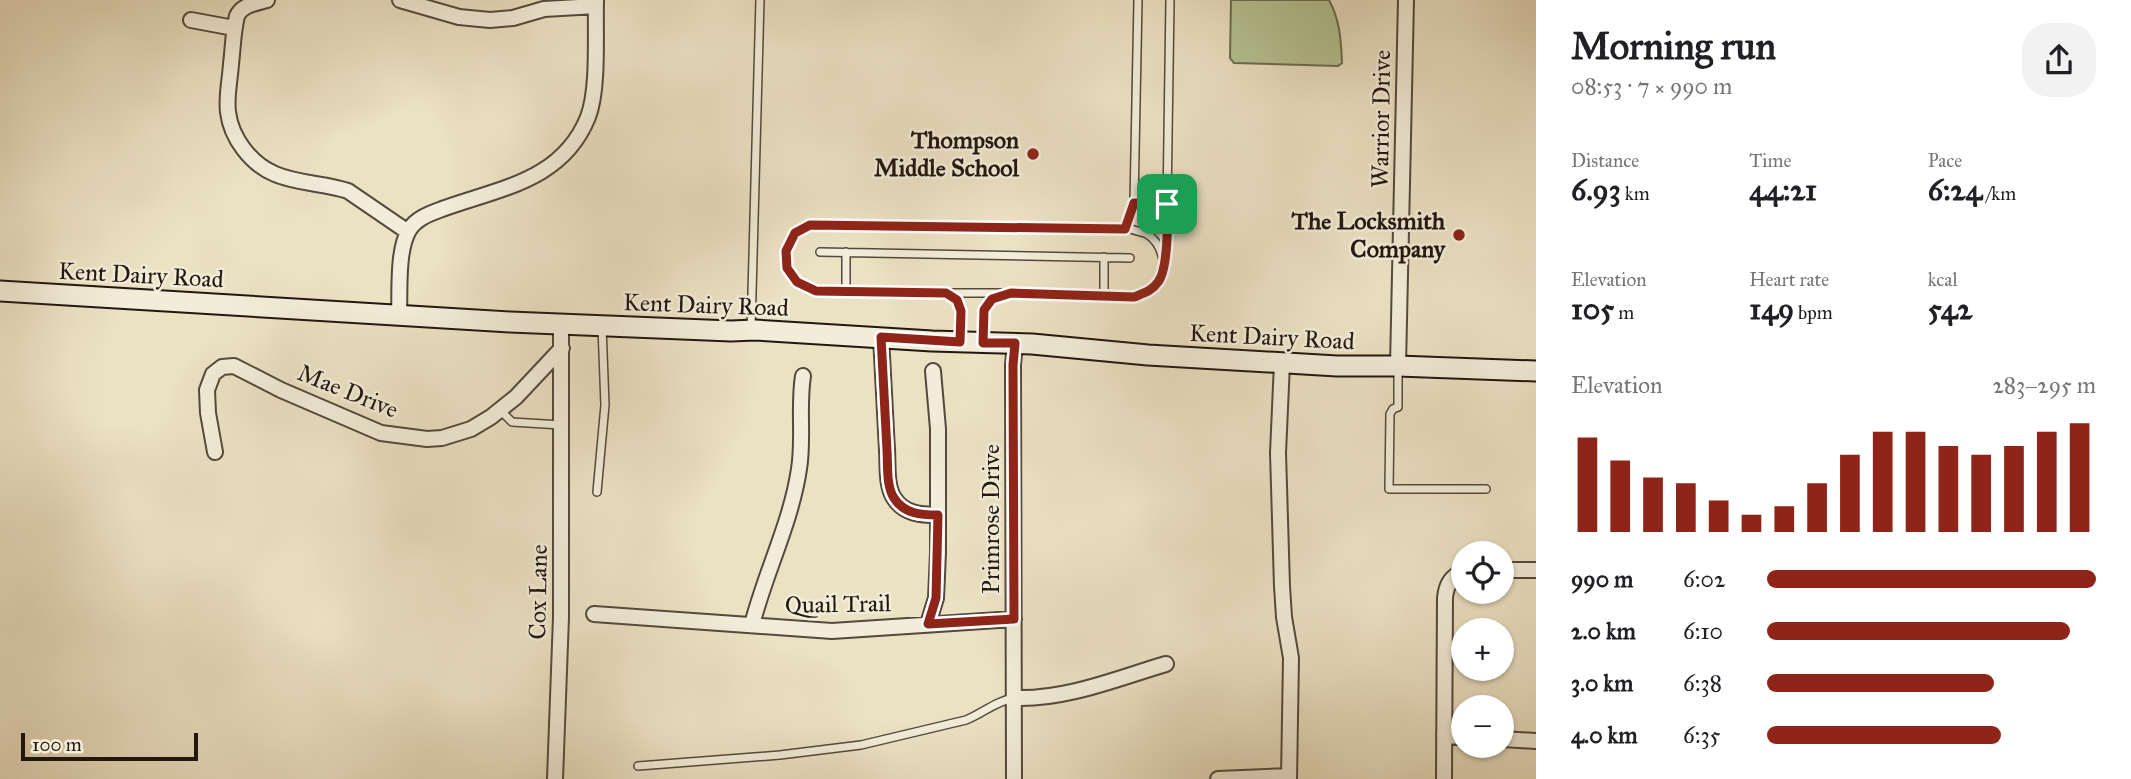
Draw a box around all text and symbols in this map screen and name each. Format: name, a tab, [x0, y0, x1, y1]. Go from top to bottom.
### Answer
text: Morning run	[1571, 23, 1776, 69]
button: share	[2022, 23, 2096, 97]
street label: Warrior Drive	[1365, 50, 1397, 188]
text: 08:53 · 7 × 990 m	[1571, 72, 1732, 100]
place label: Thompson Middle School	[874, 125, 1020, 183]
marker: Thompson Middle School	[1025, 146, 1041, 162]
text: Distance	[1571, 149, 1639, 172]
text: Time	[1749, 149, 1791, 172]
text: Pace	[1928, 149, 1962, 172]
text: 6.93	[1571, 172, 1621, 208]
text: 44:21	[1749, 172, 1817, 208]
text: 6:24	[1928, 172, 1982, 208]
pin	[1137, 174, 1197, 234]
text: km	[1621, 182, 1650, 205]
text: /km	[1982, 182, 2016, 205]
icon: arrive	[1148, 185, 1186, 223]
place label: The Locksmith Company	[1291, 206, 1447, 264]
marker: The Locksmith Company	[1451, 227, 1467, 243]
street label: Kent Dairy Road	[58, 256, 224, 294]
text: Elevation	[1571, 268, 1646, 291]
text: Heart rate	[1749, 268, 1829, 291]
text: kcal	[1928, 268, 1958, 291]
street label: Kent Dairy Road	[623, 287, 789, 323]
text: 105	[1571, 291, 1614, 327]
text: 149	[1749, 291, 1794, 327]
text: 542	[1928, 291, 1972, 327]
text: m	[1614, 301, 1634, 324]
text: bpm	[1794, 301, 1833, 324]
street label: Kent Dairy Road	[1189, 318, 1355, 356]
street label: Mae Drive	[293, 357, 403, 425]
text: Elevation	[1571, 371, 1662, 399]
text: 283–295 m	[1993, 371, 2096, 399]
street label: Primrose Drive	[976, 444, 1006, 594]
map controls	[1451, 541, 1514, 758]
button: locate	[1451, 541, 1514, 604]
street label: Cox Lane	[522, 544, 554, 640]
text: 990 m	[1571, 565, 1633, 593]
text: 6:02	[1683, 565, 1725, 593]
street label: Quail Trail	[785, 588, 892, 620]
text: 2.0 km	[1571, 617, 1636, 645]
text: 6:10	[1683, 617, 1723, 645]
button: +	[1451, 618, 1514, 681]
text: 3.0 km	[1571, 669, 1633, 697]
text: 6:38	[1683, 669, 1722, 697]
button: −	[1451, 695, 1514, 758]
text: 4.0 km	[1571, 721, 1637, 749]
text: 6:35	[1683, 721, 1720, 749]
scale bar	[21, 730, 198, 762]
text: 100 m	[32, 733, 82, 756]

